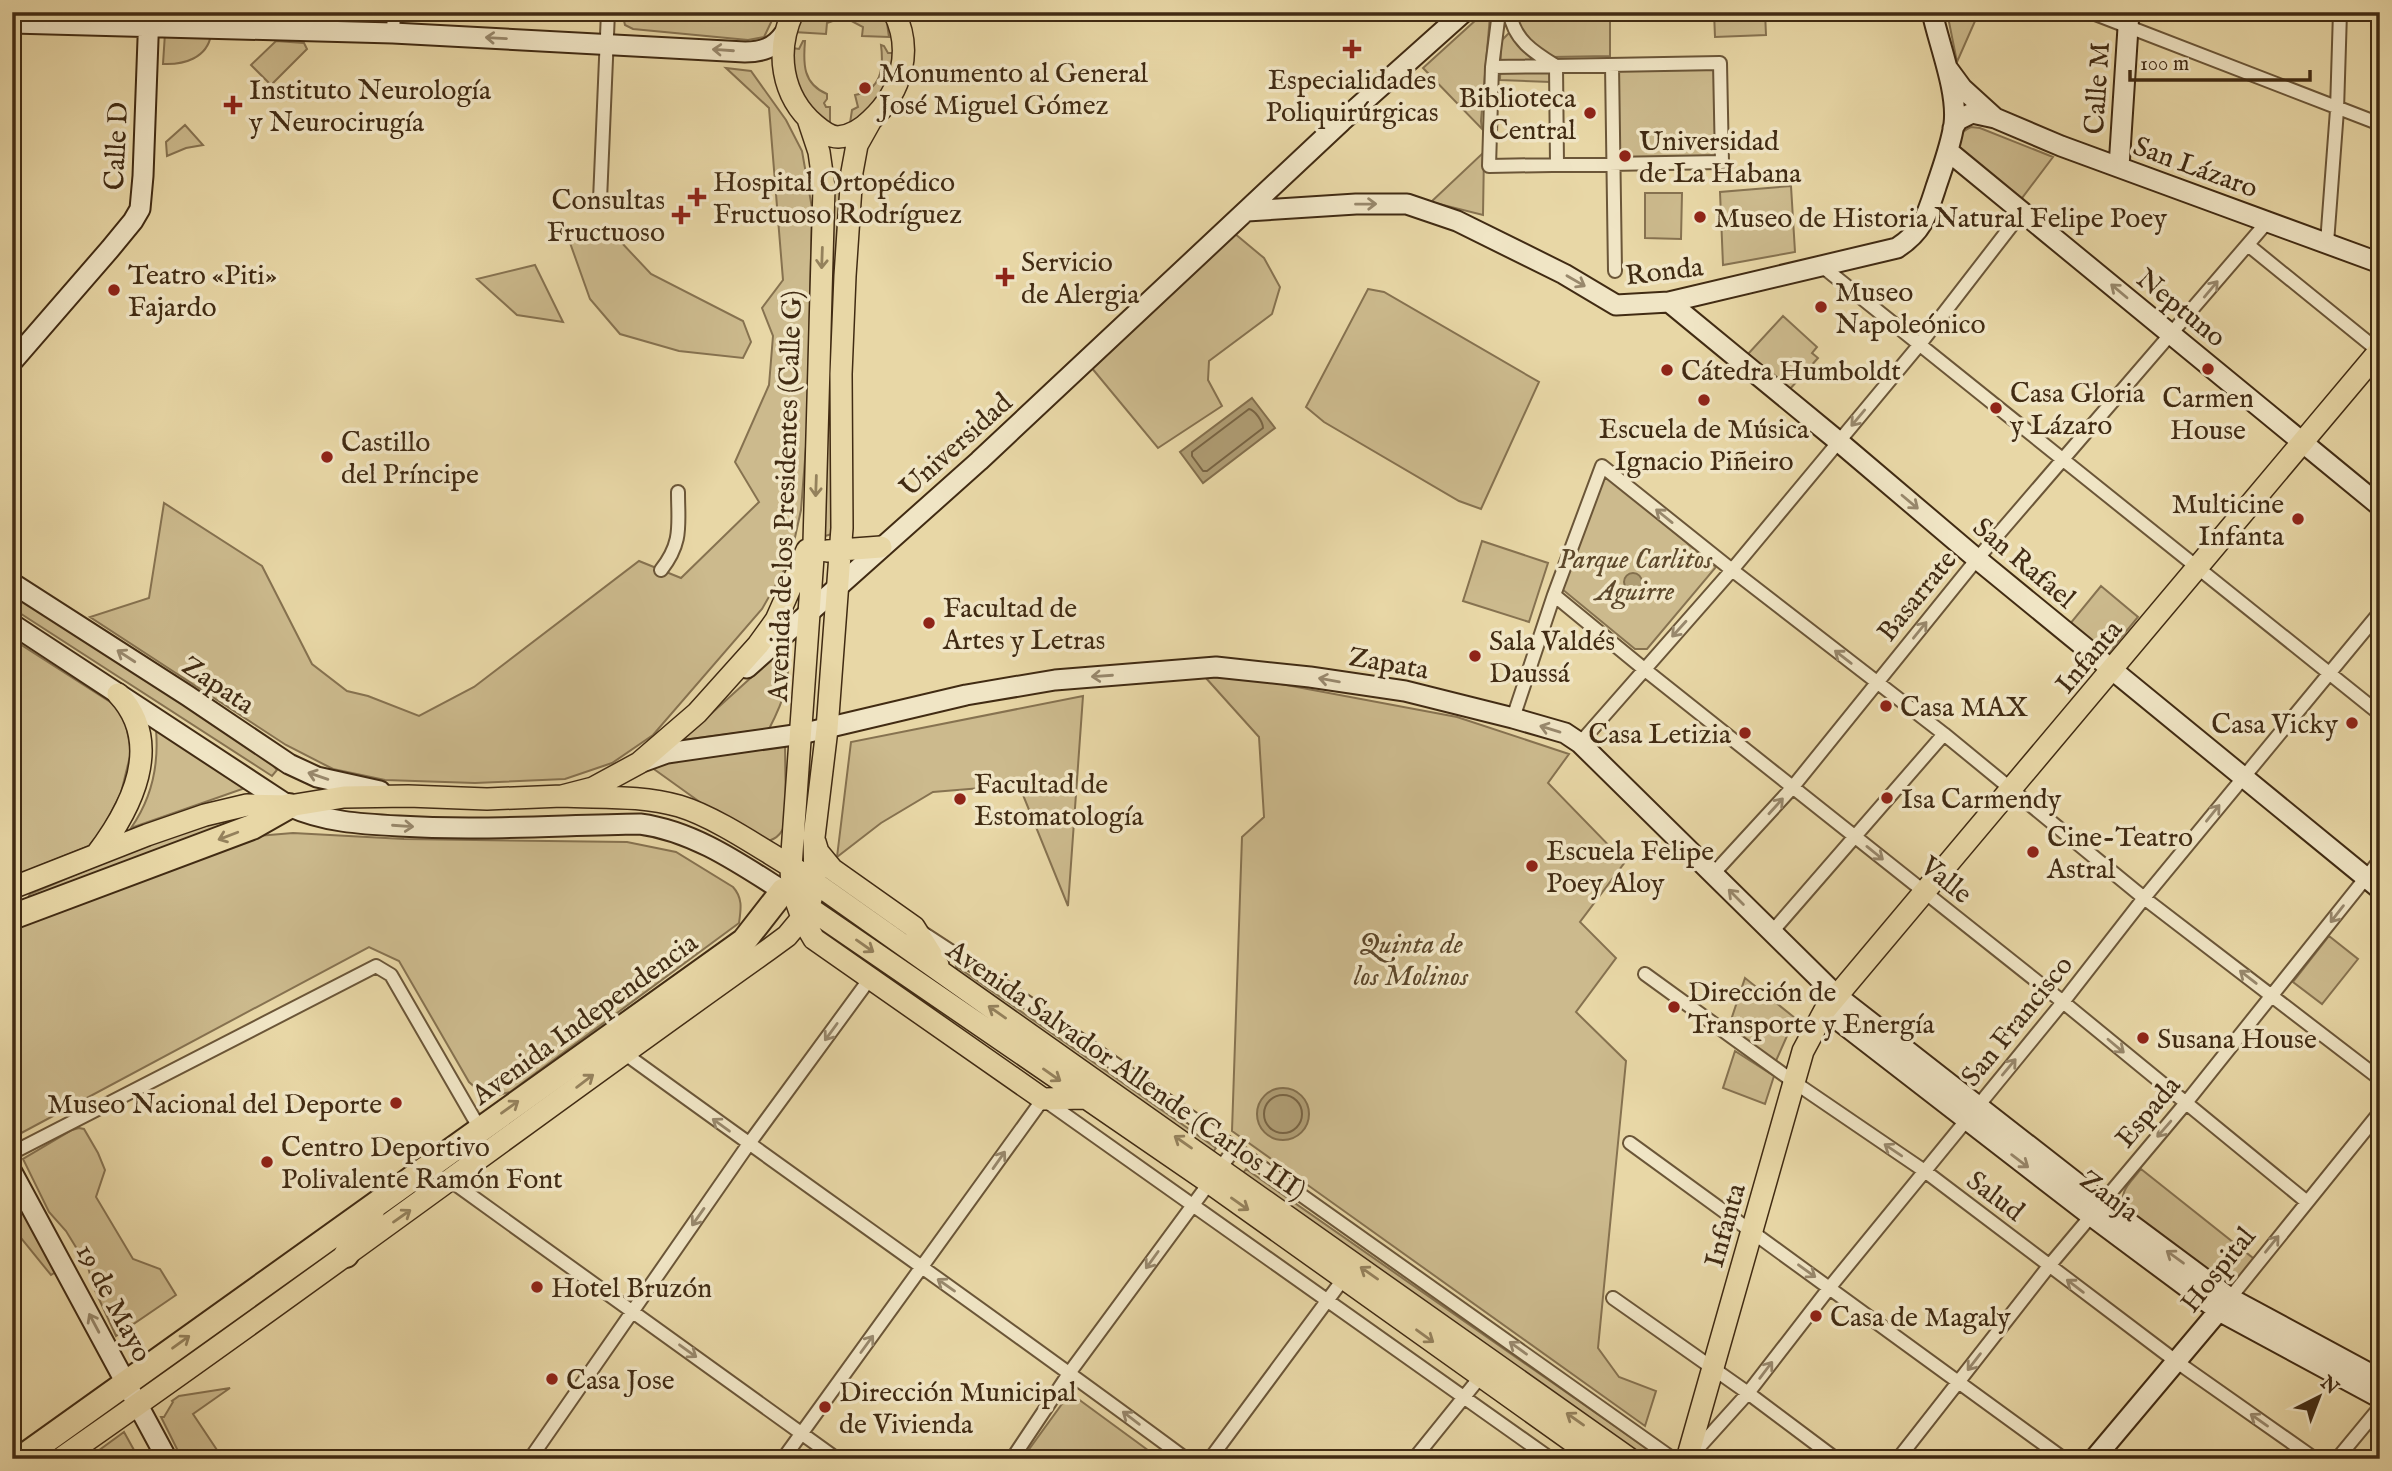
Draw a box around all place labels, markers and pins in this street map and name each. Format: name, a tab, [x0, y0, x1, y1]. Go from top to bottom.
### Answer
marker: Especialidades Poliquirúrgicas	[1342, 39, 1362, 59]
place label: Monumento al General José Miguel Gómez	[876, 57, 1148, 124]
place label: Especialidades Poliquirúrgicas	[1265, 64, 1439, 131]
place label: Instituto Neurología y Neurocirugía	[248, 74, 492, 141]
marker: Monumento al General José Miguel Gómez	[857, 80, 873, 96]
place label: Biblioteca Central	[1459, 82, 1577, 149]
marker: Instituto Neurología y Neurocirugía	[223, 95, 243, 115]
marker: Biblioteca Central	[1582, 105, 1598, 121]
place label: Universidad de La Habana	[1639, 125, 1802, 192]
marker: Universidad de La Habana	[1617, 148, 1633, 164]
place label: Hospital Ortopédico Fructuoso Rodríguez	[713, 166, 962, 233]
place label: Consultas Fructuoso	[547, 184, 665, 251]
marker: Hospital Ortopédico Fructuoso Rodríguez	[687, 187, 707, 207]
place label: Museo de Historia Natural Felipe Poey	[1714, 202, 2167, 237]
marker: Consultas Fructuoso	[671, 205, 691, 225]
marker: Museo de Historia Natural Felipe Poey	[1692, 209, 1708, 225]
place label: Servicio de Alergia	[1021, 246, 1140, 313]
place label: Teatro «Piti» Fajardo	[128, 259, 277, 326]
marker: Servicio de Alergia	[995, 267, 1015, 287]
place label: Museo Napoleónico	[1835, 276, 1986, 343]
marker: Teatro «Piti» Fajardo	[106, 282, 122, 298]
marker: Museo Napoleónico	[1813, 299, 1829, 315]
place label: Cátedra Humboldt	[1681, 355, 1901, 390]
marker: Carmen House	[2200, 361, 2216, 377]
marker: Cátedra Humboldt	[1659, 362, 1675, 378]
place label: Casa Gloria y Lázaro	[2009, 377, 2146, 444]
place label: Carmen House	[2162, 382, 2254, 449]
marker: Escuela de Música Ignacio Piñeiro	[1696, 392, 1712, 408]
marker: Casa Gloria y Lázaro	[1988, 400, 2004, 416]
place label: Escuela de Música Ignacio Piñeiro	[1599, 413, 1810, 480]
place label: Castillo del Príncipe	[341, 426, 479, 493]
marker: Castillo del Príncipe	[319, 449, 335, 465]
place label: Multicine Infanta	[2172, 488, 2285, 555]
marker: Multicine Infanta	[2290, 511, 2306, 527]
place label: Facultad de Artes y Letras	[942, 592, 1105, 659]
marker: Facultad de Artes y Letras	[921, 615, 937, 631]
place label: Sala Valdés Daussá	[1489, 625, 1615, 692]
marker: Sala Valdés Daussá	[1467, 648, 1483, 664]
place label: Casa MAX	[1900, 691, 2028, 726]
marker: Casa MAX	[1878, 698, 1894, 714]
place label: Casa Vicky	[2211, 708, 2338, 743]
marker: Casa Vicky	[2344, 715, 2360, 731]
place label: Casa Letizia	[1588, 718, 1732, 753]
marker: Casa Letizia	[1737, 725, 1753, 741]
place label: Facultad de Estomatología	[974, 768, 1144, 835]
place label: Isa Carmendy	[1901, 783, 2062, 818]
marker: Isa Carmendy	[1879, 790, 1895, 806]
marker: Facultad de Estomatología	[952, 791, 968, 807]
place label: Cine-Teatro Astral	[2046, 821, 2193, 888]
place label: Escuela Felipe Poey Aloy	[1546, 835, 1714, 902]
marker: Cine-Teatro Astral	[2025, 844, 2041, 860]
marker: Escuela Felipe Poey Aloy	[1524, 858, 1540, 874]
place label: Dirección de Transporte y Energía	[1688, 976, 1935, 1043]
marker: Dirección de Transporte y Energía	[1666, 999, 1682, 1015]
place label: Susana House	[2157, 1023, 2317, 1058]
marker: Susana House	[2135, 1030, 2151, 1046]
place label: Museo Nacional del Deporte	[47, 1088, 382, 1123]
marker: Museo Nacional del Deporte	[388, 1095, 404, 1111]
place label: Centro Deportivo Polivalente Ramón Font	[281, 1131, 563, 1198]
marker: Centro Deportivo Polivalente Ramón Font	[259, 1154, 275, 1170]
place label: Hotel Bruzón	[551, 1272, 712, 1307]
marker: Hotel Bruzón	[529, 1279, 545, 1295]
place label: Casa de Magaly	[1830, 1301, 2011, 1336]
marker: Casa de Magaly	[1808, 1308, 1824, 1324]
place label: Casa Jose	[566, 1364, 675, 1399]
marker: Casa Jose	[544, 1371, 560, 1387]
place label: Dirección Municipal de Vivienda	[839, 1376, 1077, 1443]
marker: Dirección Municipal de Vivienda	[817, 1399, 833, 1415]

